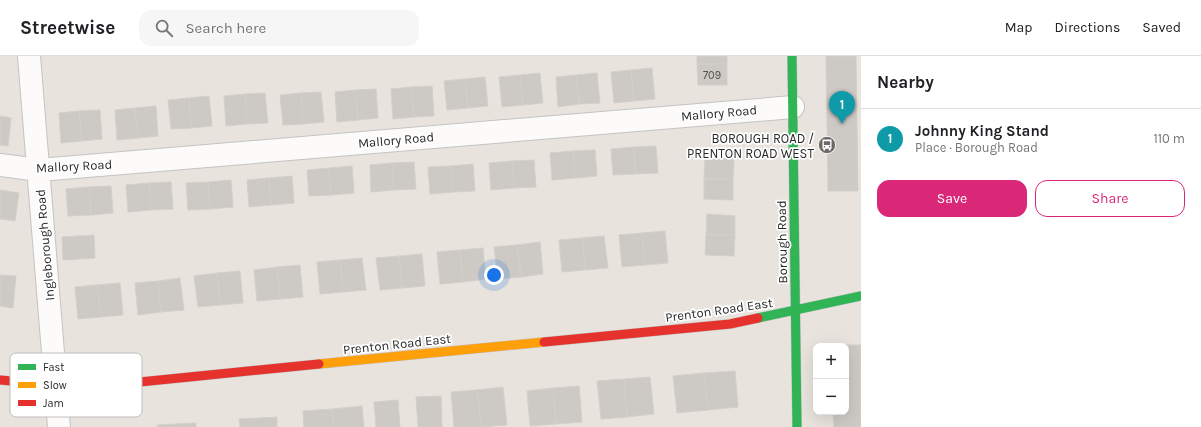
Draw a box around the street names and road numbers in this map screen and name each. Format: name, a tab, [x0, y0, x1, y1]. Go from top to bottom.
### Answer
street label: Mallory Road	[680, 102, 758, 124]
street label: Mallory Road	[357, 129, 435, 151]
street label: Mallory Road	[35, 157, 113, 175]
street label: Ingleborough Road	[33, 189, 57, 301]
street label: Borough Road	[774, 200, 790, 284]
street label: Prenton Road East	[664, 295, 774, 325]
street label: Prenton Road East	[342, 331, 452, 357]

